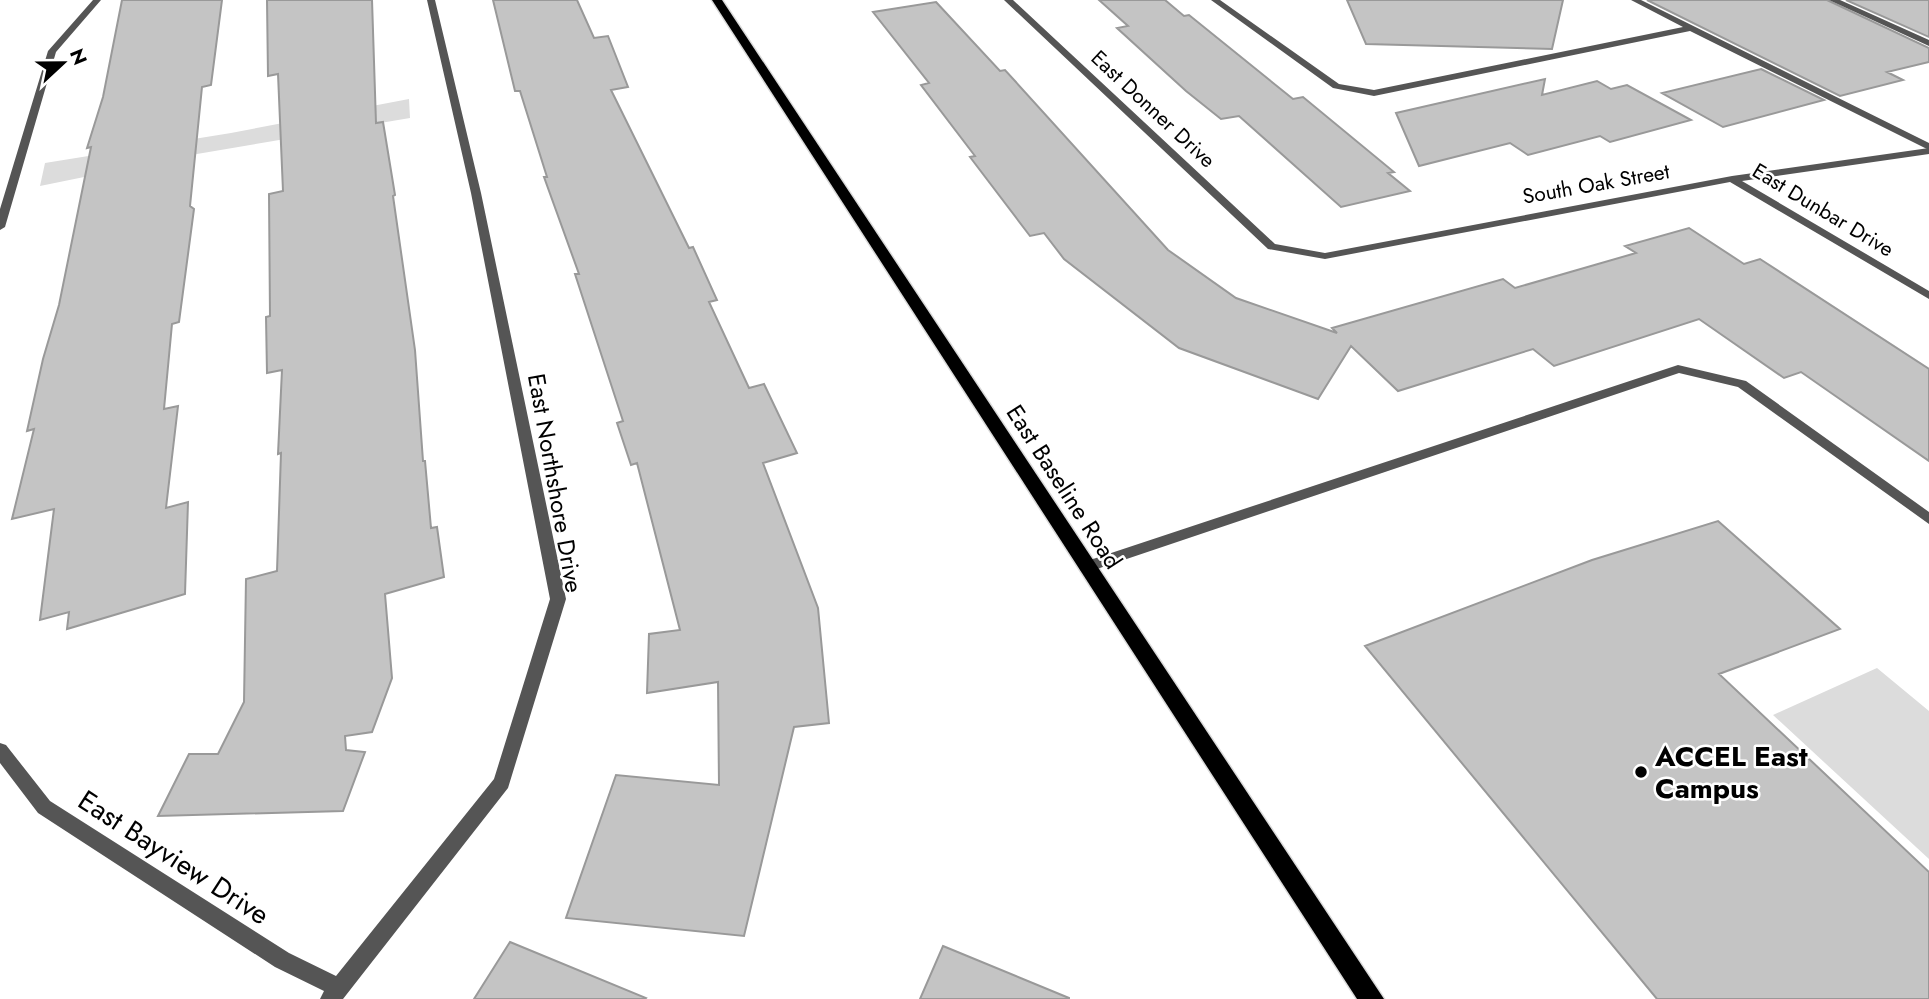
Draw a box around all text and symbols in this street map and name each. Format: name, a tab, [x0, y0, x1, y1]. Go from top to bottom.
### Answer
north arrow	[28, 28, 98, 98]
street label: East Donner Drive	[1084, 43, 1222, 175]
text: N	[63, 45, 94, 69]
street label: South Oak Street	[1520, 156, 1672, 212]
street label: East Dunbar Drive	[1747, 156, 1899, 264]
street label: East Northshore Drive	[519, 371, 592, 595]
street label: East Baseline Road	[998, 398, 1131, 576]
place label: ACCEL East Campus	[1654, 736, 1808, 809]
marker: ACCEL East Campus	[1633, 764, 1649, 780]
street label: East Bayview Drive	[70, 780, 277, 935]

